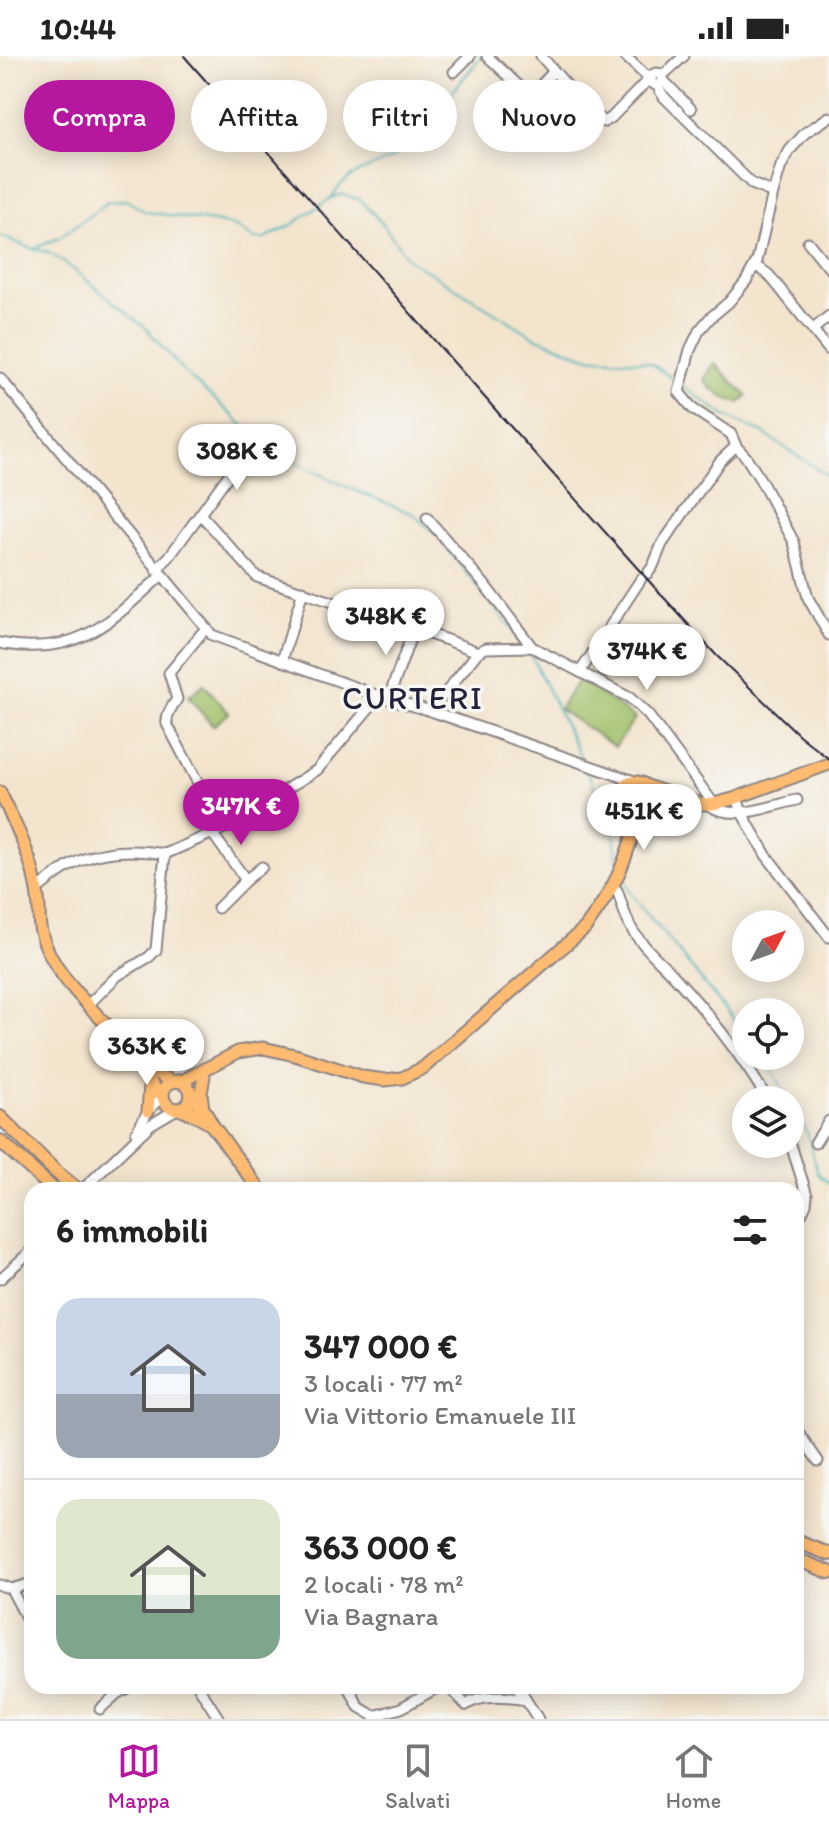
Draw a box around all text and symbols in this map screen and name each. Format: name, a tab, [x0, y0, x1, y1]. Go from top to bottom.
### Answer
text: 10:44	[40, 10, 116, 47]
chip: Compra	[24, 80, 175, 152]
chip: Affitta	[191, 80, 327, 152]
chip: Filtri	[343, 80, 457, 152]
chip: Nuovo	[473, 80, 605, 152]
pin: 308K €	[172, 424, 302, 492]
text: 308K €	[196, 434, 278, 466]
pin: 348K €	[321, 589, 451, 657]
text: 348K €	[345, 599, 427, 631]
pin: 374K €	[582, 624, 712, 692]
text: 374K €	[607, 634, 687, 666]
district label: CURTERI	[342, 679, 484, 717]
pin: 347K €	[176, 779, 306, 847]
pin: 451K €	[579, 784, 709, 852]
text: 347K €	[201, 789, 281, 821]
text: 451K €	[605, 794, 683, 826]
north arrow	[732, 910, 804, 982]
map controls	[732, 910, 804, 1158]
button: locate	[732, 998, 804, 1070]
pin: 363K €	[82, 1019, 212, 1087]
text: 363K €	[107, 1029, 187, 1061]
button: layers	[732, 1086, 804, 1158]
icon: filters	[728, 1208, 772, 1252]
text: 6 immobili	[56, 1210, 208, 1251]
text: 347 000 €	[304, 1326, 457, 1367]
icon: home	[120, 1330, 216, 1426]
text: 3 locali · 77 m²	[304, 1367, 463, 1399]
text: Via Vittorio Emanuele III	[304, 1399, 576, 1431]
text: 363 000 €	[304, 1527, 457, 1568]
icon: home	[120, 1531, 216, 1627]
text: 2 locali · 78 m²	[304, 1568, 464, 1600]
text: Via Bagnara	[304, 1600, 438, 1632]
tab: Mappa	[108, 1739, 170, 1814]
tab: Salvati	[385, 1739, 450, 1814]
tab: Home	[666, 1739, 721, 1814]

